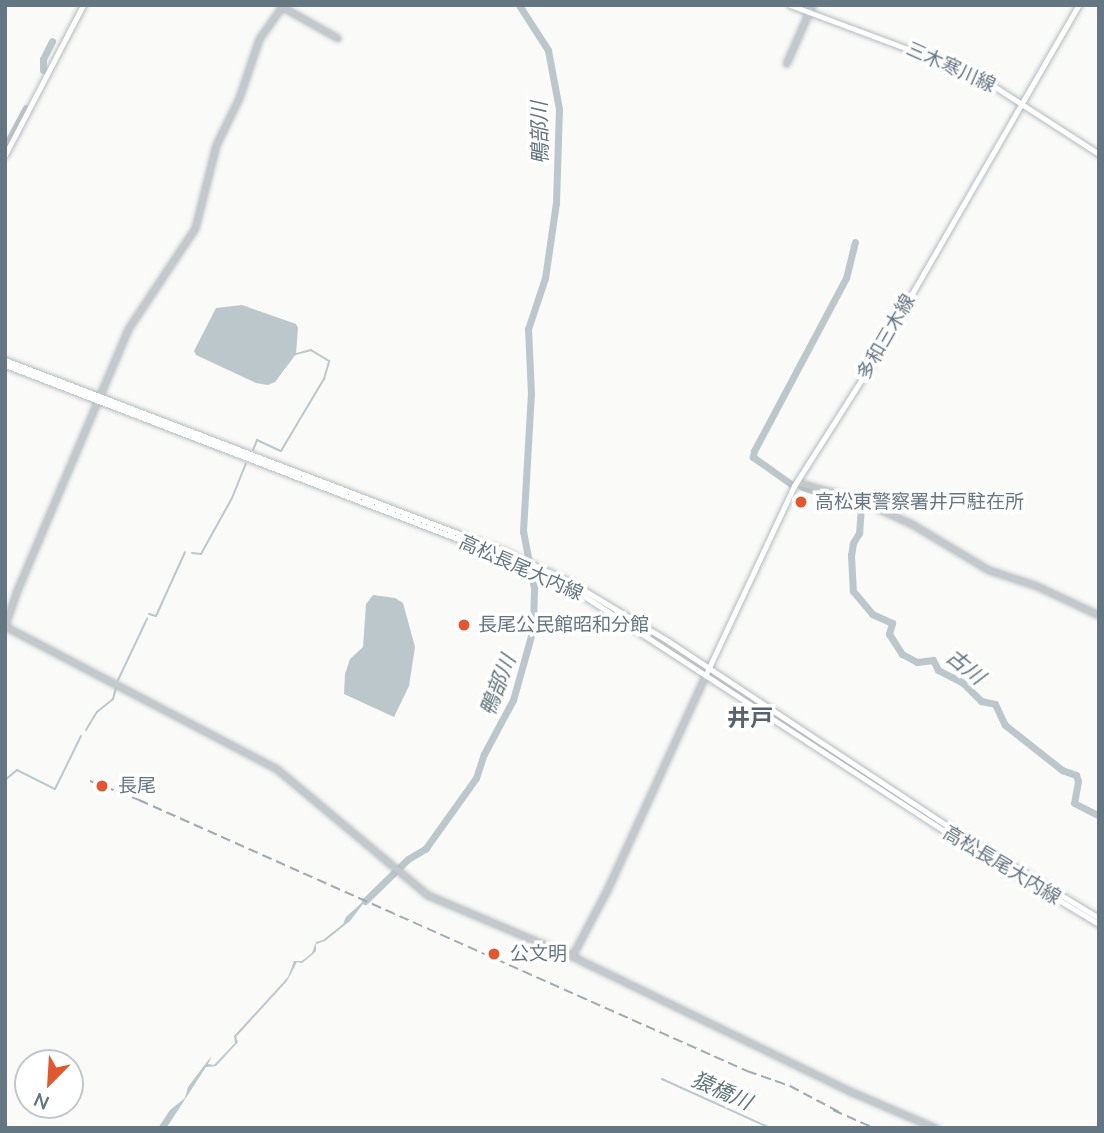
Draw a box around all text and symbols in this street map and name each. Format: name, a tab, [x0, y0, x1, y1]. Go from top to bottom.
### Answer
street label: 三木寒川線	[903, 37, 999, 97]
water label: 鴨部川	[526, 101, 552, 165]
street label: 多和三木線	[852, 290, 920, 384]
place label: 高松東警察署井戸駐在所	[815, 491, 1024, 513]
marker: 高松東警察署井戸駐在所	[793, 494, 809, 510]
street label: 高松長尾大内線	[456, 531, 586, 605]
place label: 長尾公民館昭和分館	[478, 614, 649, 636]
marker: 長尾公民館昭和分館	[456, 617, 472, 633]
water label: 古川	[942, 643, 990, 689]
water label: 鴨部川	[474, 651, 520, 719]
district label: 井戸	[727, 704, 773, 732]
place label: 長尾	[118, 775, 156, 797]
marker: 長尾	[92, 776, 112, 796]
street label: 高松長尾大内線	[939, 821, 1065, 909]
place label: 公文明	[510, 943, 567, 965]
marker: 公文明	[484, 944, 504, 964]
north arrow	[14, 1049, 84, 1119]
water label: 猿橋川	[688, 1066, 756, 1114]
text: N	[30, 1087, 53, 1115]

